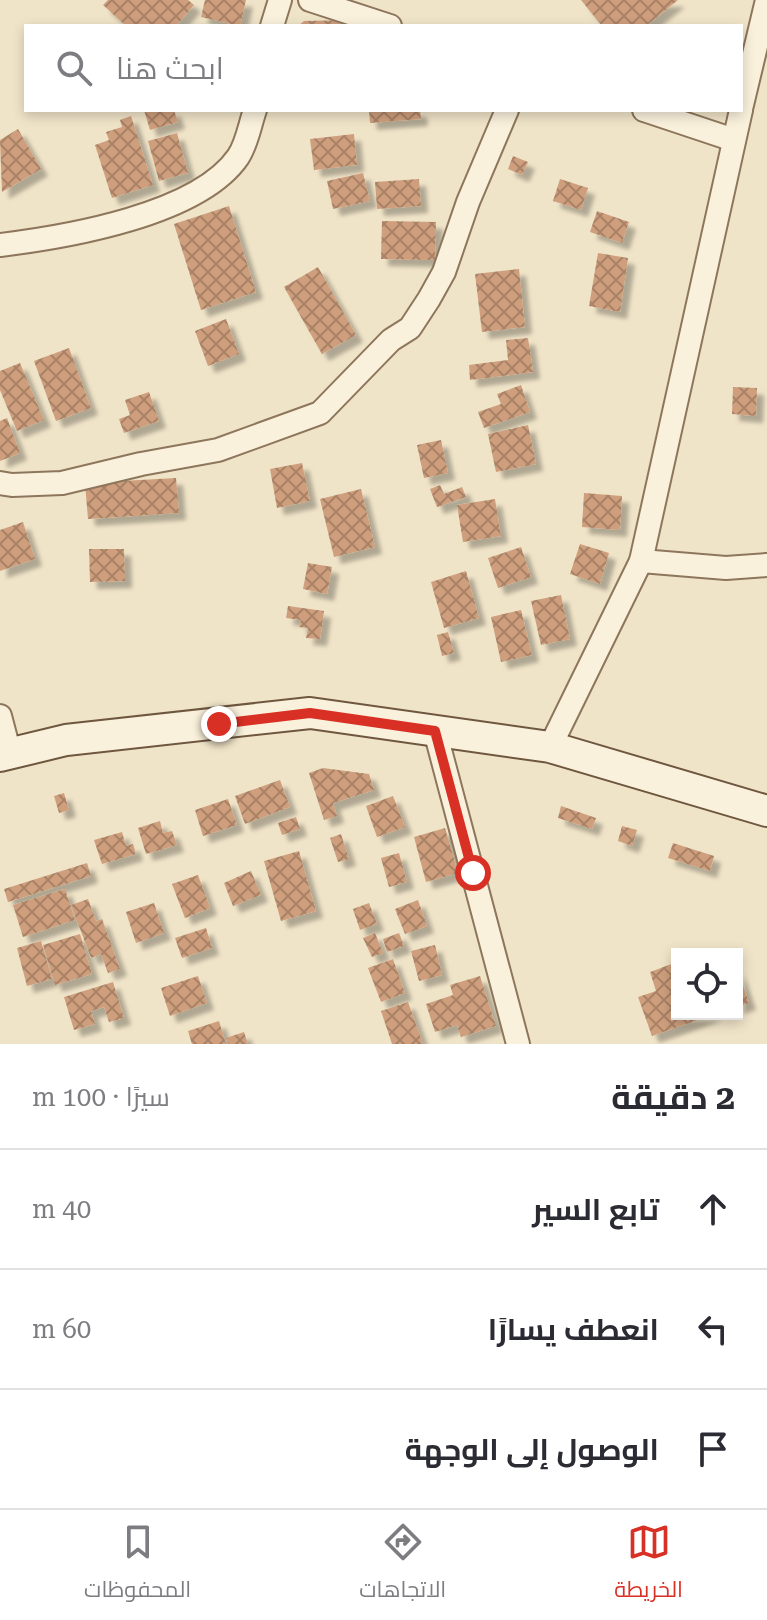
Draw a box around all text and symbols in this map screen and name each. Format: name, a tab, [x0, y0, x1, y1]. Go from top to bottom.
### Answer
search box	[24, 24, 743, 112]
icon: search	[52, 46, 96, 90]
text: ابحث هنا	[116, 51, 224, 86]
route end	[201, 706, 237, 742]
route start	[455, 855, 491, 891]
map controls	[671, 948, 743, 1020]
button: locate	[671, 948, 743, 1020]
text: 2 دقيقة	[611, 1077, 735, 1117]
text: سيرًا · 100 m	[32, 1082, 170, 1112]
icon: ahead	[691, 1187, 735, 1231]
text: تابع السير	[532, 1192, 659, 1227]
text: 40 m	[32, 1194, 91, 1224]
icon: left	[691, 1307, 735, 1351]
text: انعطف يسارًا	[488, 1312, 659, 1347]
text: 60 m	[32, 1314, 91, 1344]
icon: arrive	[691, 1427, 735, 1471]
text: الوصول إلى الوجهة	[405, 1432, 659, 1467]
tab: المحفوظات	[84, 1520, 191, 1610]
tab: الاتجاهات	[359, 1520, 446, 1610]
tab: الخريطة	[614, 1520, 683, 1610]

